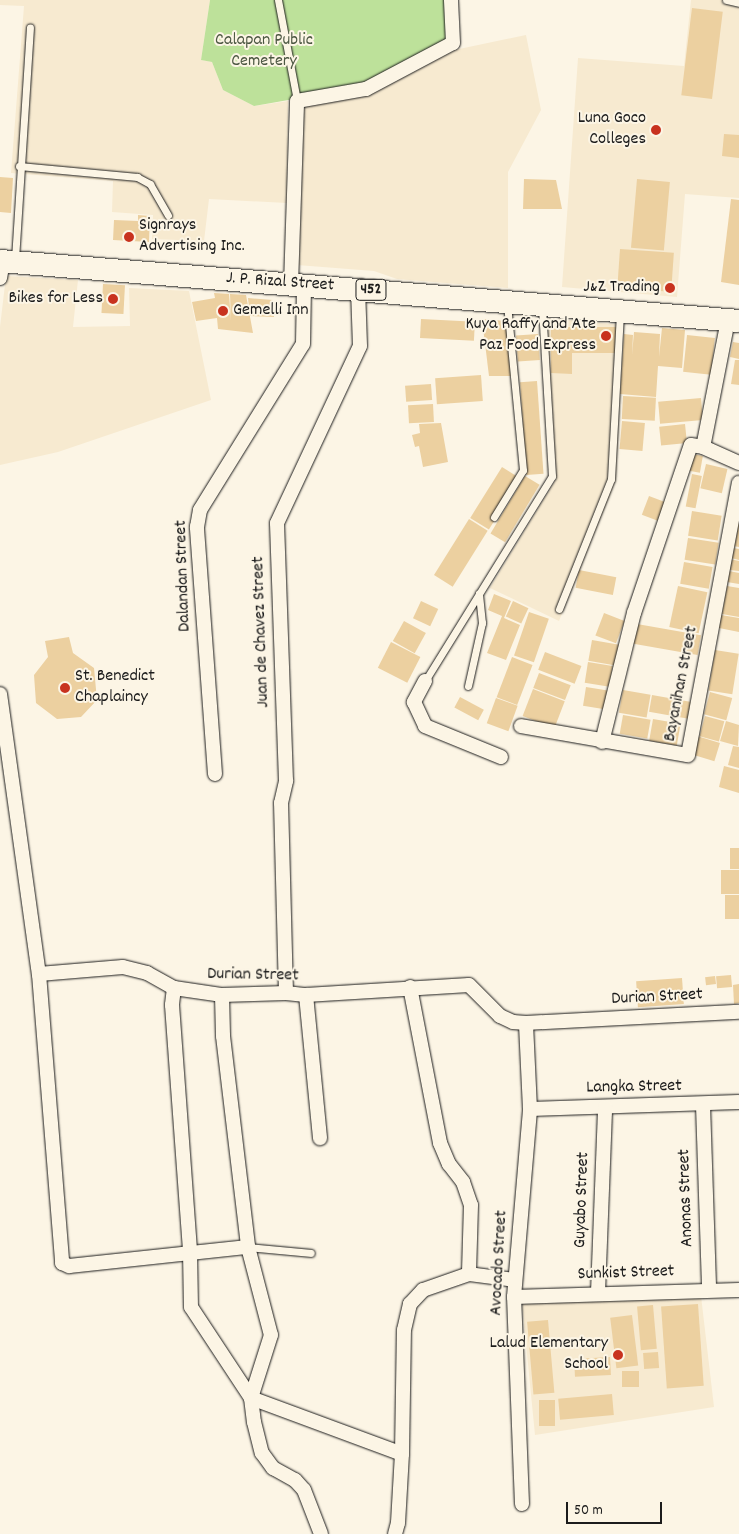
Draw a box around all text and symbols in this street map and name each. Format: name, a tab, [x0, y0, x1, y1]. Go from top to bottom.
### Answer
park label: Calapan Public Cemetery	[215, 31, 313, 74]
place label: Luna Goco Colleges	[578, 109, 646, 152]
marker: Luna Goco Colleges	[650, 124, 662, 136]
place label: Signrays Advertising Inc.	[139, 216, 245, 258]
marker: Signrays Advertising Inc.	[123, 231, 135, 243]
street label: J. P. Rizal Street	[225, 268, 335, 298]
road number: 452	[355, 276, 387, 304]
place label: J&Z Trading	[583, 277, 660, 299]
marker: J&Z Trading	[664, 282, 676, 294]
place label: Bikes for Less	[9, 288, 103, 310]
marker: Bikes for Less	[107, 293, 119, 305]
place label: Gemelli Inn	[233, 300, 308, 322]
marker: Gemelli Inn	[217, 305, 229, 317]
place label: Kuya Raffy and Ate Paz Food Express	[466, 315, 596, 358]
marker: Kuya Raffy and Ate Paz Food Express	[600, 330, 612, 342]
street label: Dalandan Street	[171, 520, 197, 632]
street label: Juan de Chavez Street	[249, 556, 275, 708]
street label: Bayanihan Street	[660, 624, 704, 744]
place label: St. Benedict Chaplaincy	[75, 667, 155, 710]
marker: St. Benedict Chaplaincy	[59, 682, 71, 694]
street label: Durian Street	[207, 964, 299, 988]
street label: Durian Street	[611, 985, 703, 1011]
street label: Langka Street	[586, 1076, 682, 1100]
street label: Anonas Street	[674, 1148, 700, 1248]
street label: Guyabo Street	[571, 1152, 595, 1248]
street label: Avocado Street	[486, 1210, 514, 1316]
street label: Sunkist Street	[577, 1262, 675, 1286]
place label: Lalud Elementary School	[490, 1334, 608, 1376]
marker: Lalud Elementary School	[612, 1349, 624, 1361]
scale bar	[569, 1492, 665, 1524]
text: 50 m	[574, 1500, 603, 1522]

